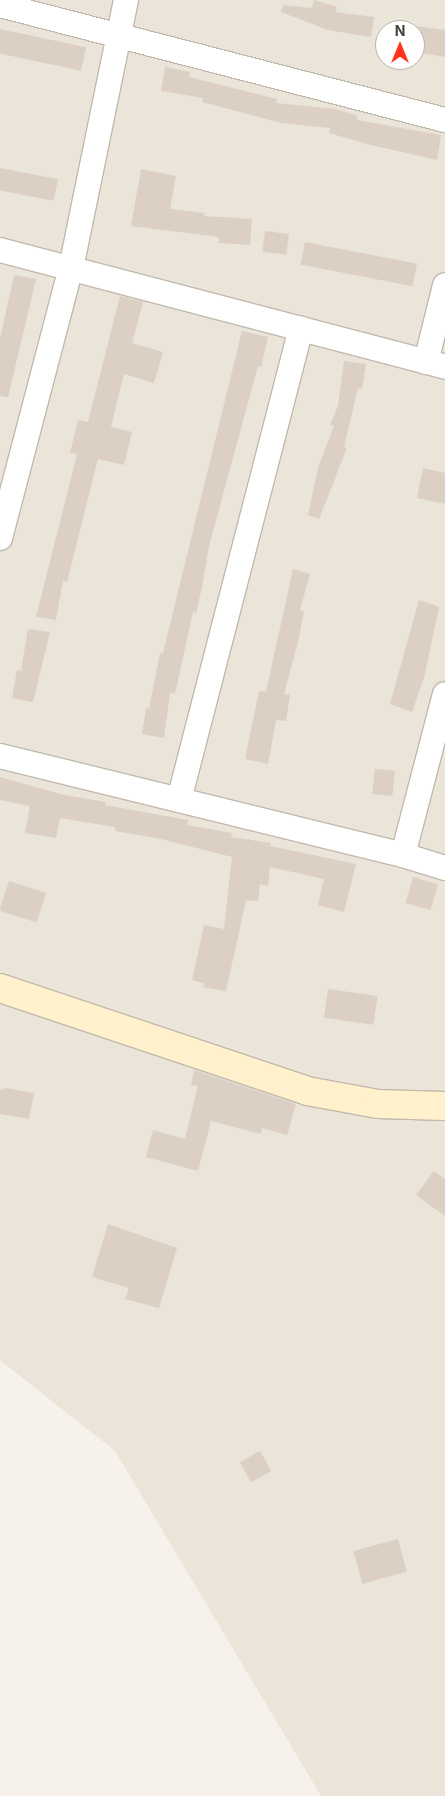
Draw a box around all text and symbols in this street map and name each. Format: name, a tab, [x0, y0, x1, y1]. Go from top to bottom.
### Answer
north arrow	[375, 20, 425, 70]
text: N	[395, 22, 405, 39]

